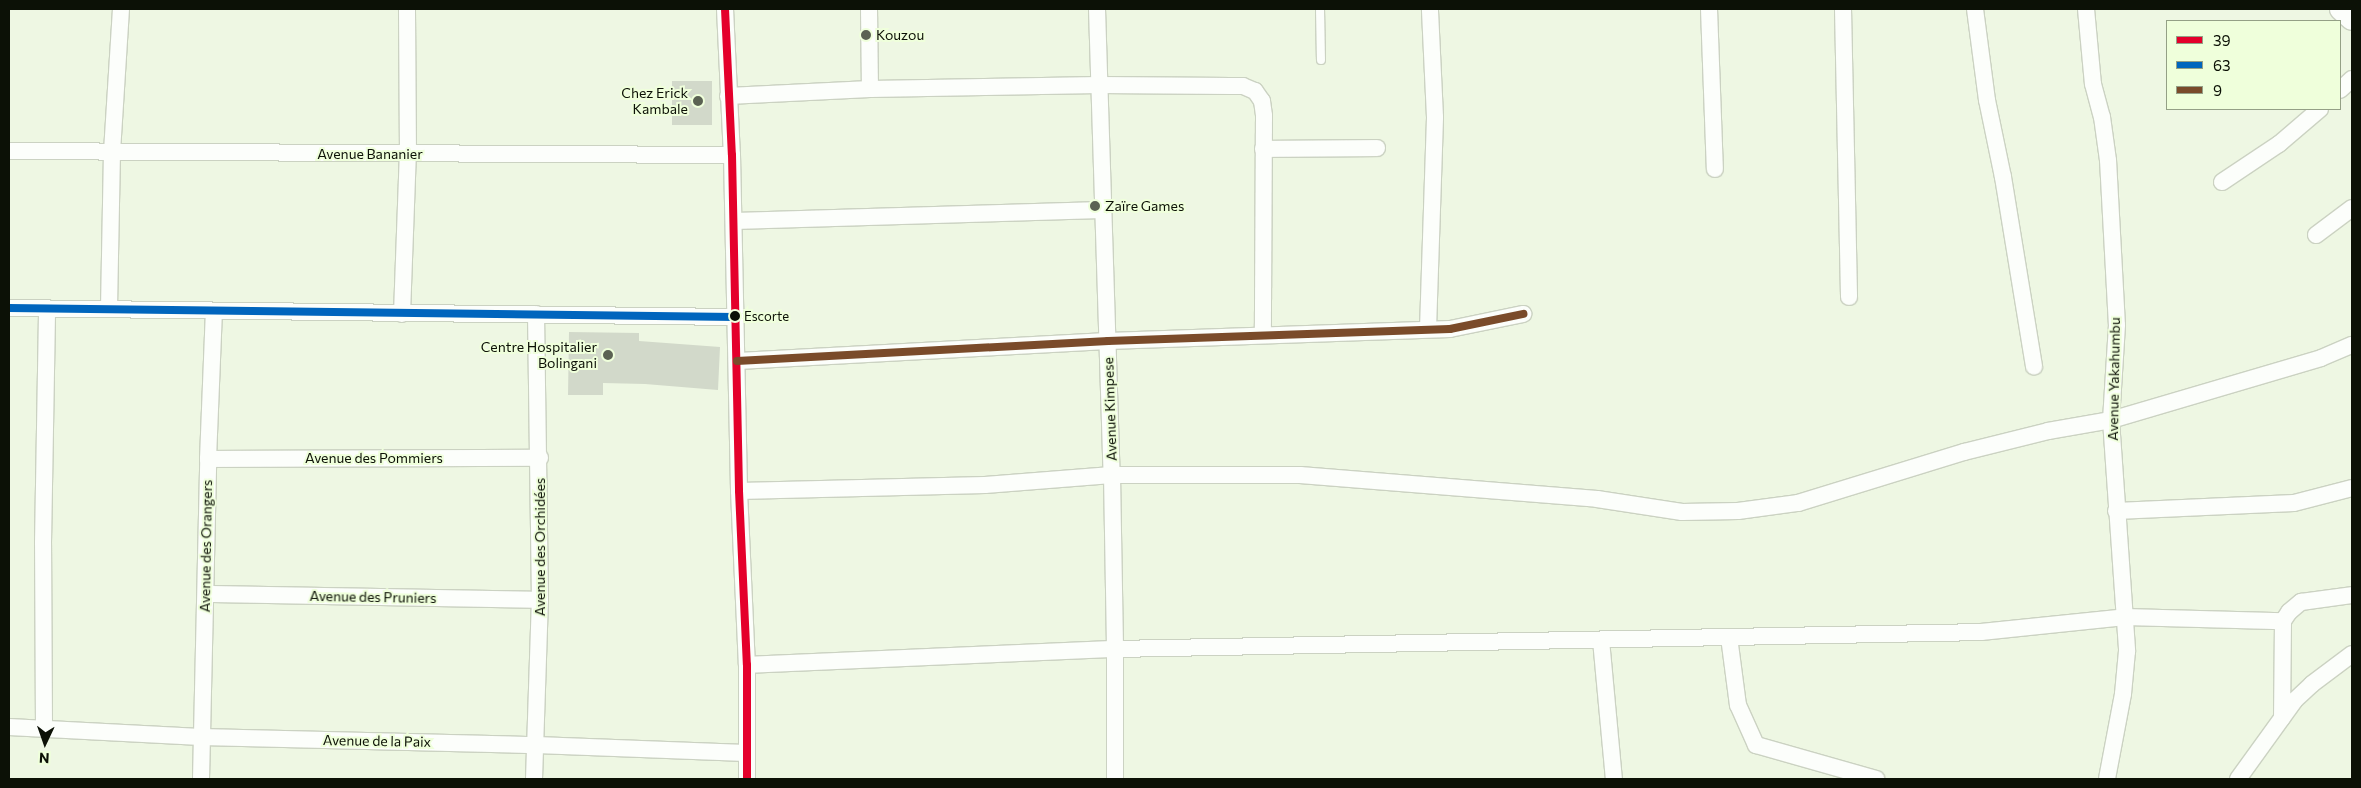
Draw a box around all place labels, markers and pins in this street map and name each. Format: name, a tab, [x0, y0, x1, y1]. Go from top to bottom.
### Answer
place label: Kouzou	[876, 27, 924, 43]
marker: Kouzou	[860, 29, 872, 41]
place label: Chez Erick Kambale	[621, 85, 688, 118]
marker: Chez Erick Kambale	[692, 95, 704, 107]
place label: Zaïre Games	[1105, 198, 1184, 214]
marker: Zaïre Games	[1089, 200, 1101, 212]
place label: Escorte	[744, 308, 789, 324]
marker: Escorte	[730, 311, 740, 321]
place label: Centre Hospitalier Bolingani	[481, 339, 597, 372]
marker: Centre Hospitalier Bolingani	[601, 348, 615, 362]

